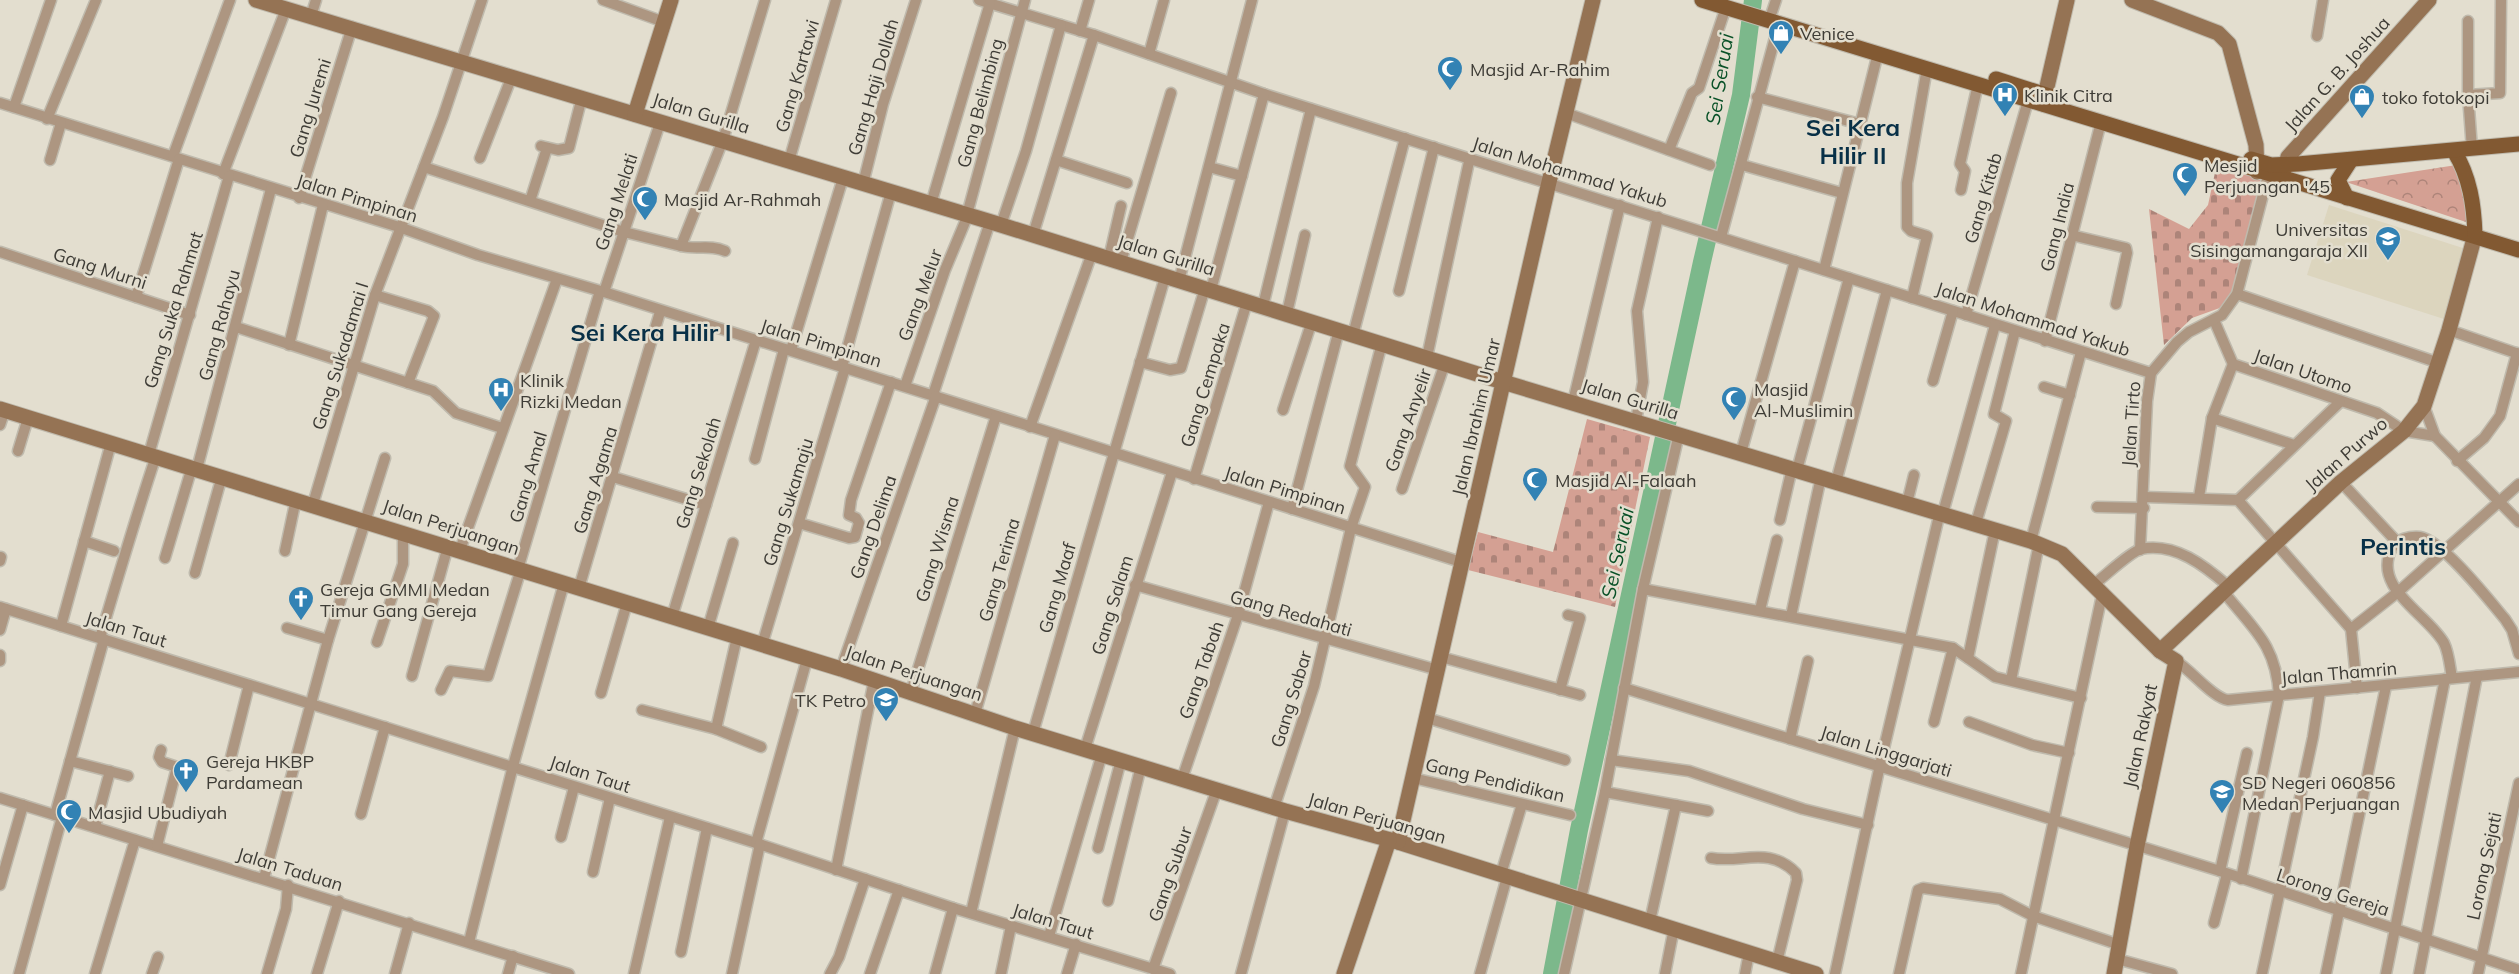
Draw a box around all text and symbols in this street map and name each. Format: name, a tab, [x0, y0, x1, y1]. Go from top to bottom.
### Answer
street label: Jalan G. B. Joshua	[2279, 12, 2395, 136]
street label: Gang Haji Dollah	[842, 16, 904, 158]
street label: Gang Kartawi	[770, 17, 824, 135]
shop icon: Venice	[1766, 18, 1796, 56]
place label: Venice	[1800, 22, 1855, 45]
water label: Sei Seruai	[1699, 31, 1739, 127]
street label: Gang Belimbing	[952, 36, 1008, 170]
mosque icon: Masjid Ar-Rahim	[1435, 54, 1465, 92]
street label: Gang Juremi	[284, 56, 336, 160]
place label: Masjid Ar-Rahim	[1470, 58, 1610, 81]
hospital icon: Klinik Citra	[1990, 80, 2020, 118]
shop icon: toko fotokopi	[2347, 82, 2377, 120]
place label: Klinik Citra	[2024, 84, 2113, 107]
place label: toko fotokopi	[2382, 86, 2489, 109]
street label: Jalan Gurilla	[649, 87, 753, 139]
district label: Sei Kera Hilir II	[1806, 112, 1900, 170]
street label: Jalan Mohammad Yakub	[1470, 131, 1670, 213]
street label: Gang Melati	[589, 150, 643, 254]
street label: Gang Kitab	[1959, 150, 2007, 246]
place label: Mesjid Perjuangan '45	[2204, 154, 2330, 198]
mosque icon: Mesjid Perjuangan '45	[2170, 160, 2200, 198]
street label: Jalan Pimpinan	[293, 169, 421, 227]
street label: Gang India	[2035, 180, 2079, 274]
mosque icon: Masjid Ar-Rahmah	[630, 184, 660, 222]
place label: Masjid Ar-Rahmah	[664, 188, 821, 211]
place label: Universitas Sisingamangaraja XII	[2190, 218, 2368, 262]
school or university icon: Universitas Sisingamangaraja XII	[2373, 224, 2403, 262]
street label: Gang Suka Rahmat	[138, 229, 208, 391]
street label: Jalan Gurilla	[1114, 229, 1218, 281]
street label: Gang Murni	[50, 242, 150, 294]
street label: Gang Melur	[893, 245, 947, 344]
street label: Gang Rahayu	[193, 267, 245, 383]
street label: Jalan Mohammad Yakub	[1933, 277, 2133, 361]
street label: Gang Sukadamai I	[307, 279, 373, 433]
street label: Jalan Pimpinan	[757, 314, 885, 372]
district label: Sei Kera Hilir I	[570, 317, 732, 347]
street label: Gang Cempaka	[1175, 320, 1235, 450]
street label: Jalan Ibrahim Umar	[1447, 335, 1505, 498]
street label: Jalan Utomo	[2251, 343, 2355, 399]
street label: Gang Anyelir	[1380, 365, 1437, 475]
place label: Klinik Rizki Medan	[520, 369, 622, 413]
street label: Jalan Gurilla	[1578, 373, 1682, 425]
hospital icon: Klinik Rizki Medan	[486, 375, 516, 413]
place label: Masjid Al-Muslimin	[1754, 378, 1853, 422]
street label: Jalan Tirto	[2117, 380, 2145, 468]
mosque icon: Masjid Al-Muslimin	[1719, 384, 1749, 422]
street label: Jalan Purwo	[2300, 412, 2392, 496]
street label: Gang Sekolah	[670, 414, 726, 532]
street label: Gang Agama	[568, 423, 622, 537]
street label: Gang Amal	[504, 429, 552, 525]
street label: Gang Sukamaju	[758, 435, 818, 569]
street label: Jalan Pimpinan	[1221, 461, 1349, 519]
mosque icon: Masjid Al-Falaah	[1520, 465, 1550, 503]
place label: Masjid Al-Falaah	[1555, 469, 1696, 492]
street label: Gang Delima	[844, 472, 902, 582]
street label: Gang Wisma	[910, 493, 964, 605]
street label: Jalan Perjuangan	[379, 494, 523, 560]
water label: Sei Seruai	[1595, 505, 1639, 601]
street label: Gang Terima	[973, 516, 1025, 624]
district label: Perintis	[2360, 531, 2446, 561]
street label: Gang Maaf	[1033, 539, 1081, 636]
street label: Gang Salam	[1086, 552, 1138, 658]
place label: Gereja GMMI Medan Timur Gang Gereja	[320, 578, 490, 622]
church icon: Gereja GMMI Medan Timur Gang Gereja	[286, 584, 316, 622]
street label: Gang Redahati	[1227, 585, 1355, 641]
street label: Jalan Taut	[82, 606, 170, 652]
street label: Gang Tabah	[1173, 618, 1229, 722]
street label: Jalan Perjuangan	[842, 640, 986, 706]
street label: Gang Sabar	[1265, 647, 1317, 750]
street label: Jalan Thamrin	[2280, 656, 2398, 690]
street label: Jalan Rakyat	[2118, 682, 2162, 790]
school or university icon: TK Petro	[871, 685, 901, 723]
place label: TK Petro	[795, 689, 866, 712]
street label: Jalan Linggarjati	[1817, 720, 1955, 782]
place label: Gereja HKBP Pardamean	[206, 750, 314, 794]
street label: Jalan Taut	[546, 750, 634, 798]
street label: Gang Pendidikan	[1423, 753, 1567, 807]
church icon: Gereja HKBP Pardamean	[171, 756, 201, 794]
place label: SD Negeri 060856 Medan Perjuangan	[2242, 771, 2400, 815]
school or university icon: SD Negeri 060856 Medan Perjuangan	[2207, 777, 2237, 815]
street label: Jalan Perjuangan	[1305, 787, 1449, 849]
mosque icon: Masjid Ubudiyah	[54, 797, 84, 835]
place label: Masjid Ubudiyah	[88, 801, 227, 824]
street label: Lorong Sejati	[2461, 810, 2507, 922]
street label: Gang Subur	[1143, 823, 1197, 925]
street label: Jalan Taduan	[234, 842, 346, 896]
street label: Lorong Gereja	[2274, 863, 2392, 921]
street label: Jalan Taut	[1009, 898, 1097, 944]

